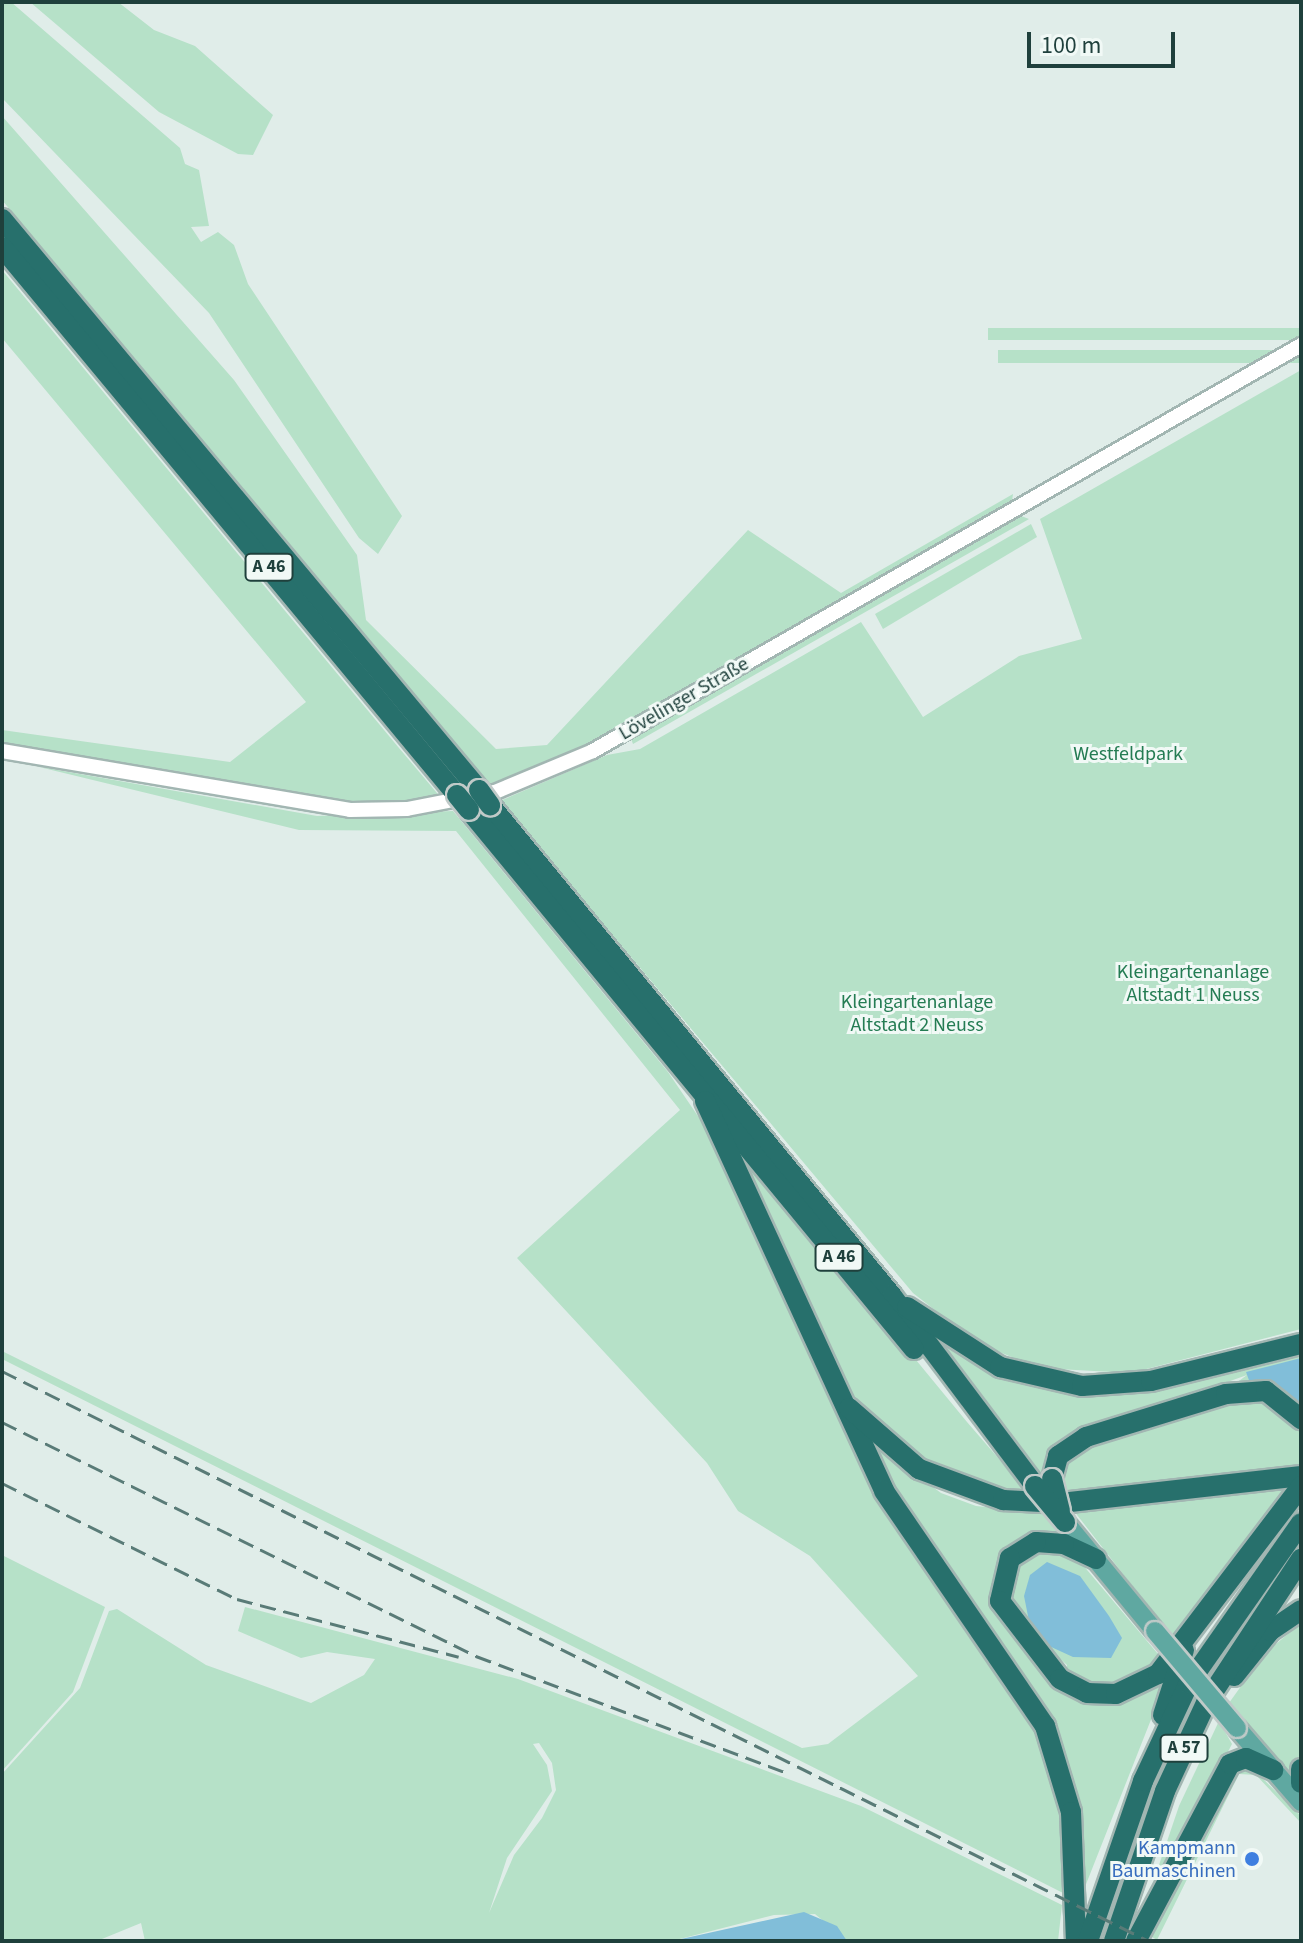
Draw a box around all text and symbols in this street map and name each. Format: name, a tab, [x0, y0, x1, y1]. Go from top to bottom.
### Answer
scale bar	[1031, 16, 1179, 66]
text: 100 m	[1041, 28, 1101, 63]
road number: A 46	[243, 553, 295, 581]
street label: Lövelinger Straße	[615, 652, 753, 746]
park label: Westfeldpark	[1073, 742, 1183, 766]
park label: Kleingartenanlage Altstadt 1 Neuss	[1117, 960, 1269, 1007]
park label: Kleingartenanlage Altstadt 2 Neuss	[841, 991, 993, 1038]
road number: A 46	[813, 1243, 865, 1271]
road number: A 57	[1158, 1734, 1210, 1762]
place label: Kampmann Baumaschinen	[1112, 1836, 1236, 1883]
marker: Kampmann Baumaschinen	[1243, 1850, 1261, 1868]

